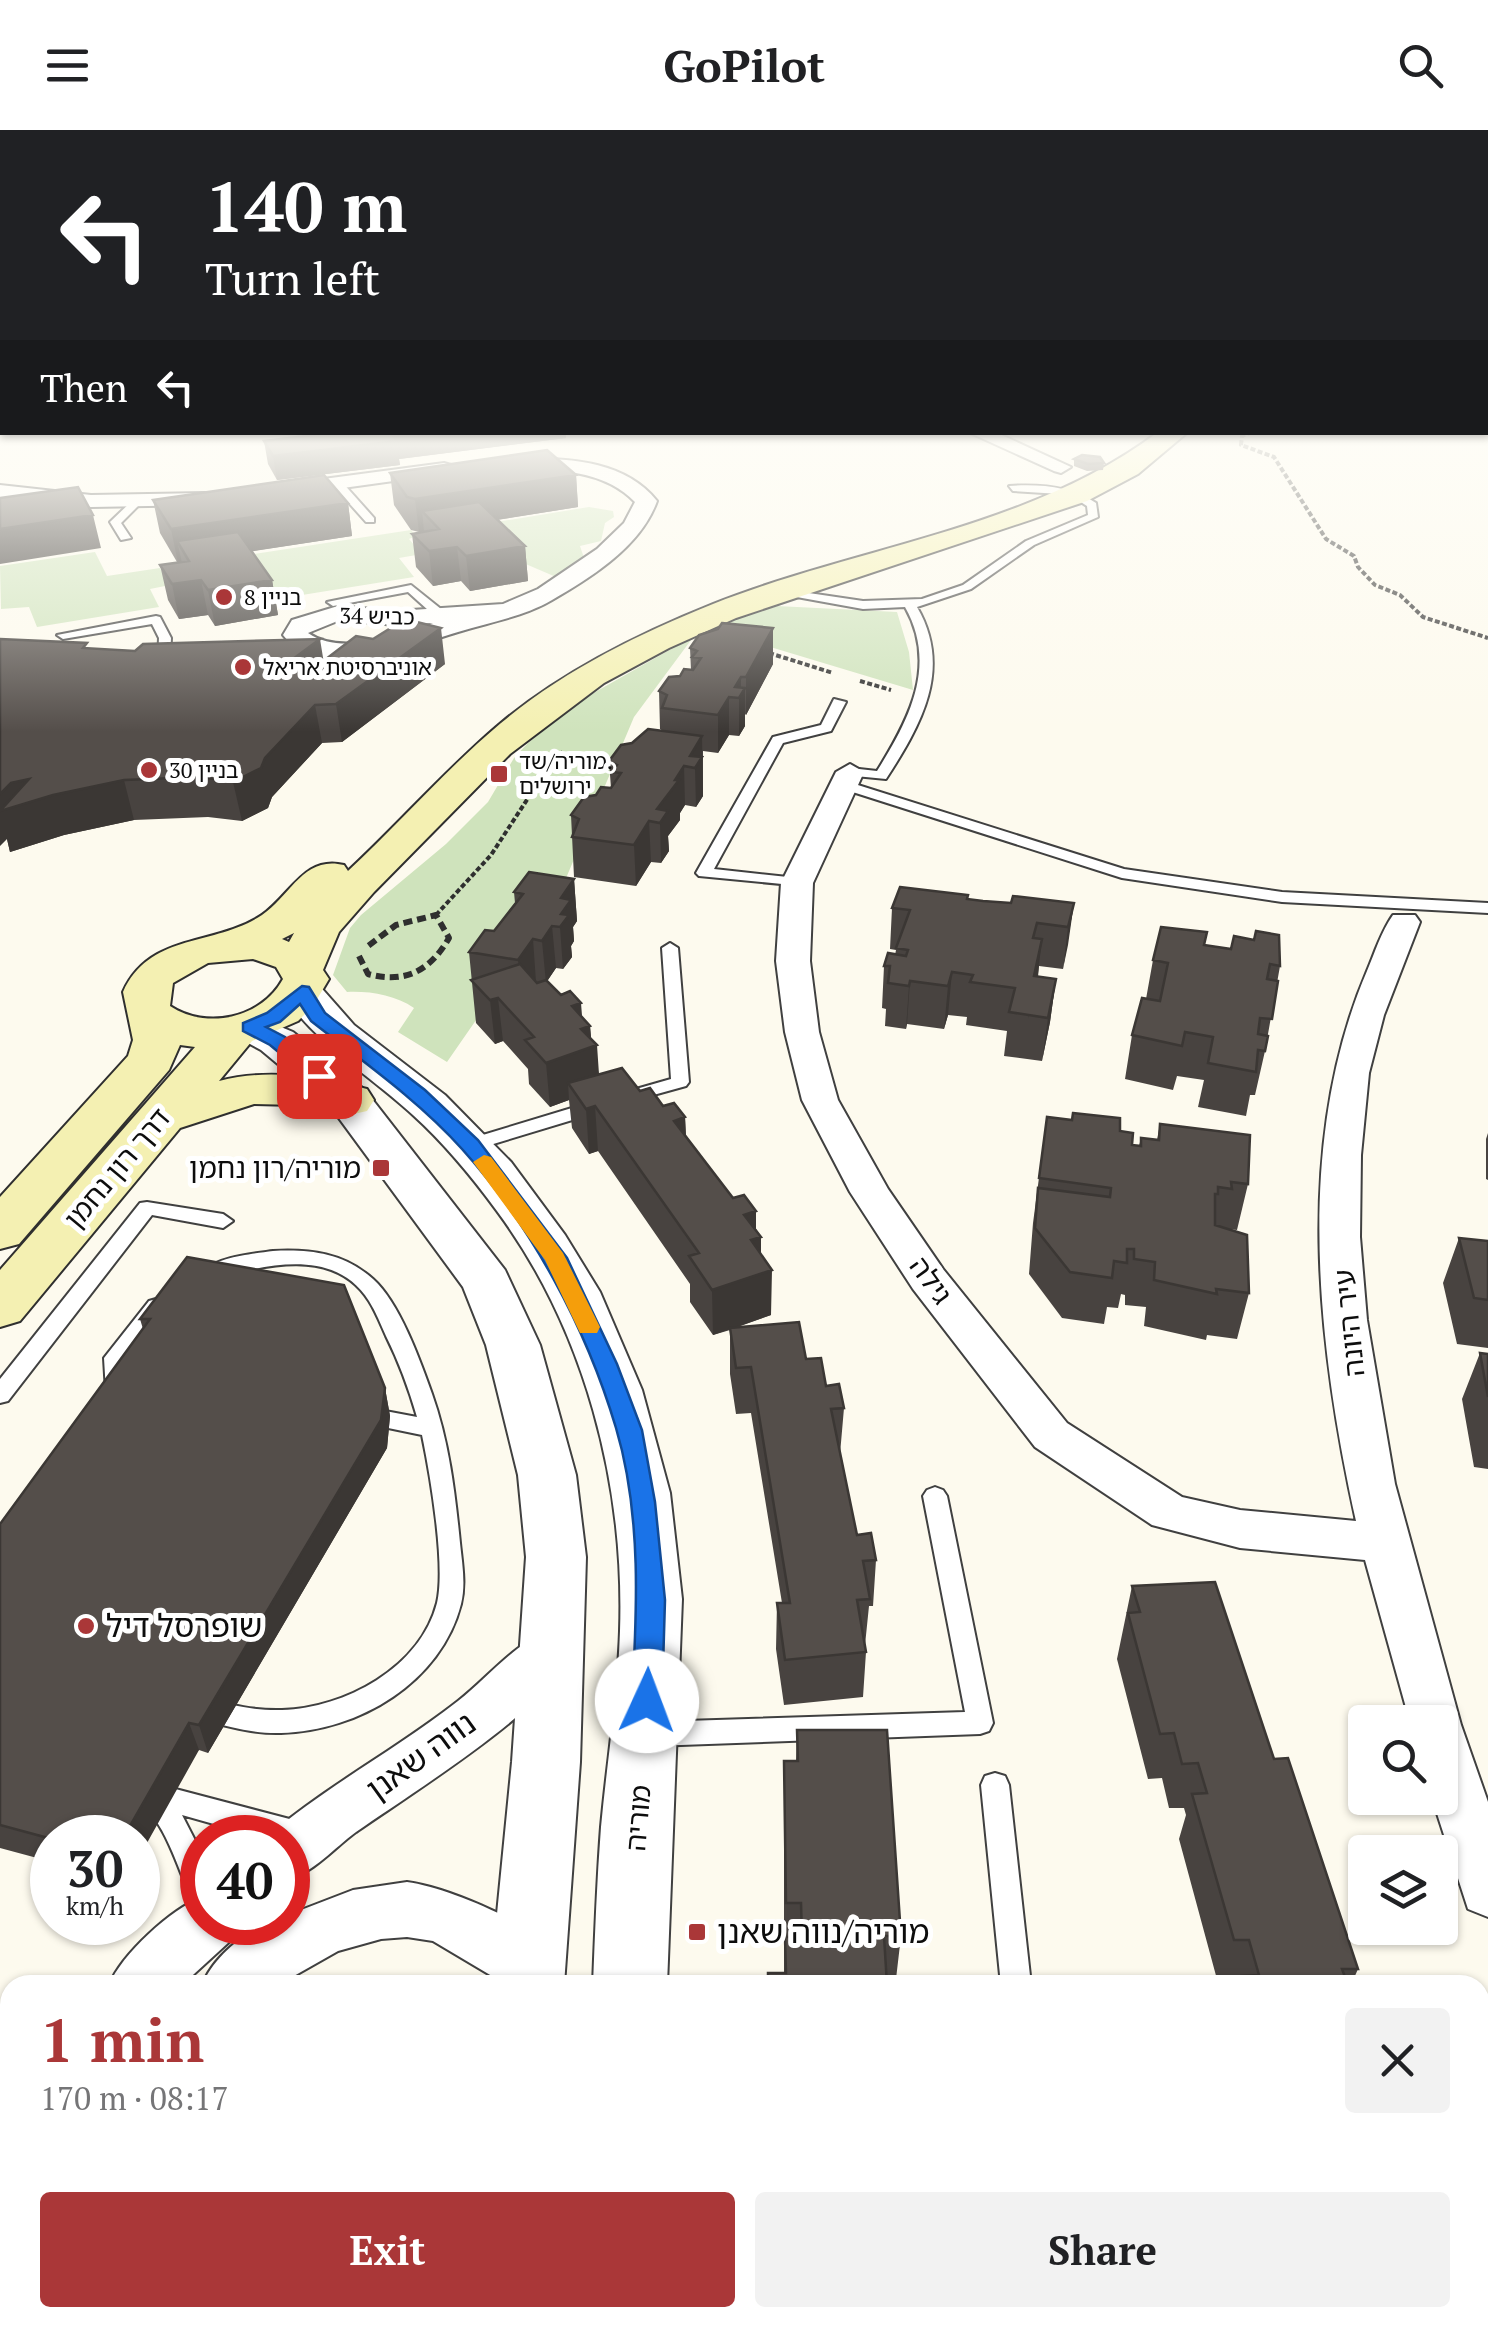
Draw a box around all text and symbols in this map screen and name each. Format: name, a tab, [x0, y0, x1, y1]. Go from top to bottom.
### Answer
text: GoPilot	[663, 35, 825, 95]
icon: menu	[40, 38, 95, 93]
icon: search	[1393, 38, 1448, 93]
text: 140 m	[205, 159, 407, 252]
icon: left	[40, 170, 170, 300]
text: Turn left	[205, 248, 380, 308]
icon: left	[148, 360, 203, 415]
text: Then	[40, 363, 128, 413]
place label: בניין 8	[244, 582, 302, 611]
marker: בניין 8	[213, 586, 235, 608]
street label: כביש 34	[339, 600, 415, 631]
place label: אוניברסיטת אריאל	[263, 652, 432, 681]
marker: אוניברסיטת אריאל	[232, 656, 254, 678]
place label: מוריה/שד. ירושלים	[519, 746, 613, 800]
place label: בניין 30	[169, 755, 239, 784]
marker: בניין 30	[138, 759, 160, 781]
marker: מוריה/שד. ירושלים	[488, 763, 510, 785]
pin	[277, 1034, 362, 1119]
icon: arrive	[292, 1049, 347, 1104]
street label: דרך רון נחמן	[55, 1100, 178, 1236]
place label: מוריה/רון נחמן	[189, 1149, 361, 1186]
marker: מוריה/רון נחמן	[370, 1157, 392, 1179]
street label: גילה	[902, 1249, 961, 1311]
street label: עיר היונה	[1324, 1267, 1373, 1379]
place label: שופרסל דיל	[106, 1604, 262, 1646]
marker: שופרסל דיל	[75, 1615, 97, 1637]
position arrow	[595, 1649, 699, 1753]
street label: נווה שאנן	[357, 1701, 484, 1809]
map controls	[1348, 1705, 1458, 1945]
button: search	[1348, 1705, 1458, 1815]
street label: מוריה	[616, 1783, 659, 1853]
speed limit sign: 40	[180, 1815, 310, 1945]
text: 30	[67, 1835, 123, 1901]
button: layers	[1348, 1835, 1458, 1945]
text: km/h	[66, 1889, 124, 1922]
place label: מוריה/נווה שאנן	[717, 1910, 929, 1952]
marker: מוריה/נווה שאנן	[686, 1921, 708, 1943]
text: 1 min	[40, 2000, 204, 2079]
button: close	[1345, 2008, 1450, 2113]
text: 170 m · 08:17	[40, 2077, 228, 2119]
button: Exit	[40, 2192, 735, 2307]
button: Share	[755, 2192, 1450, 2307]

